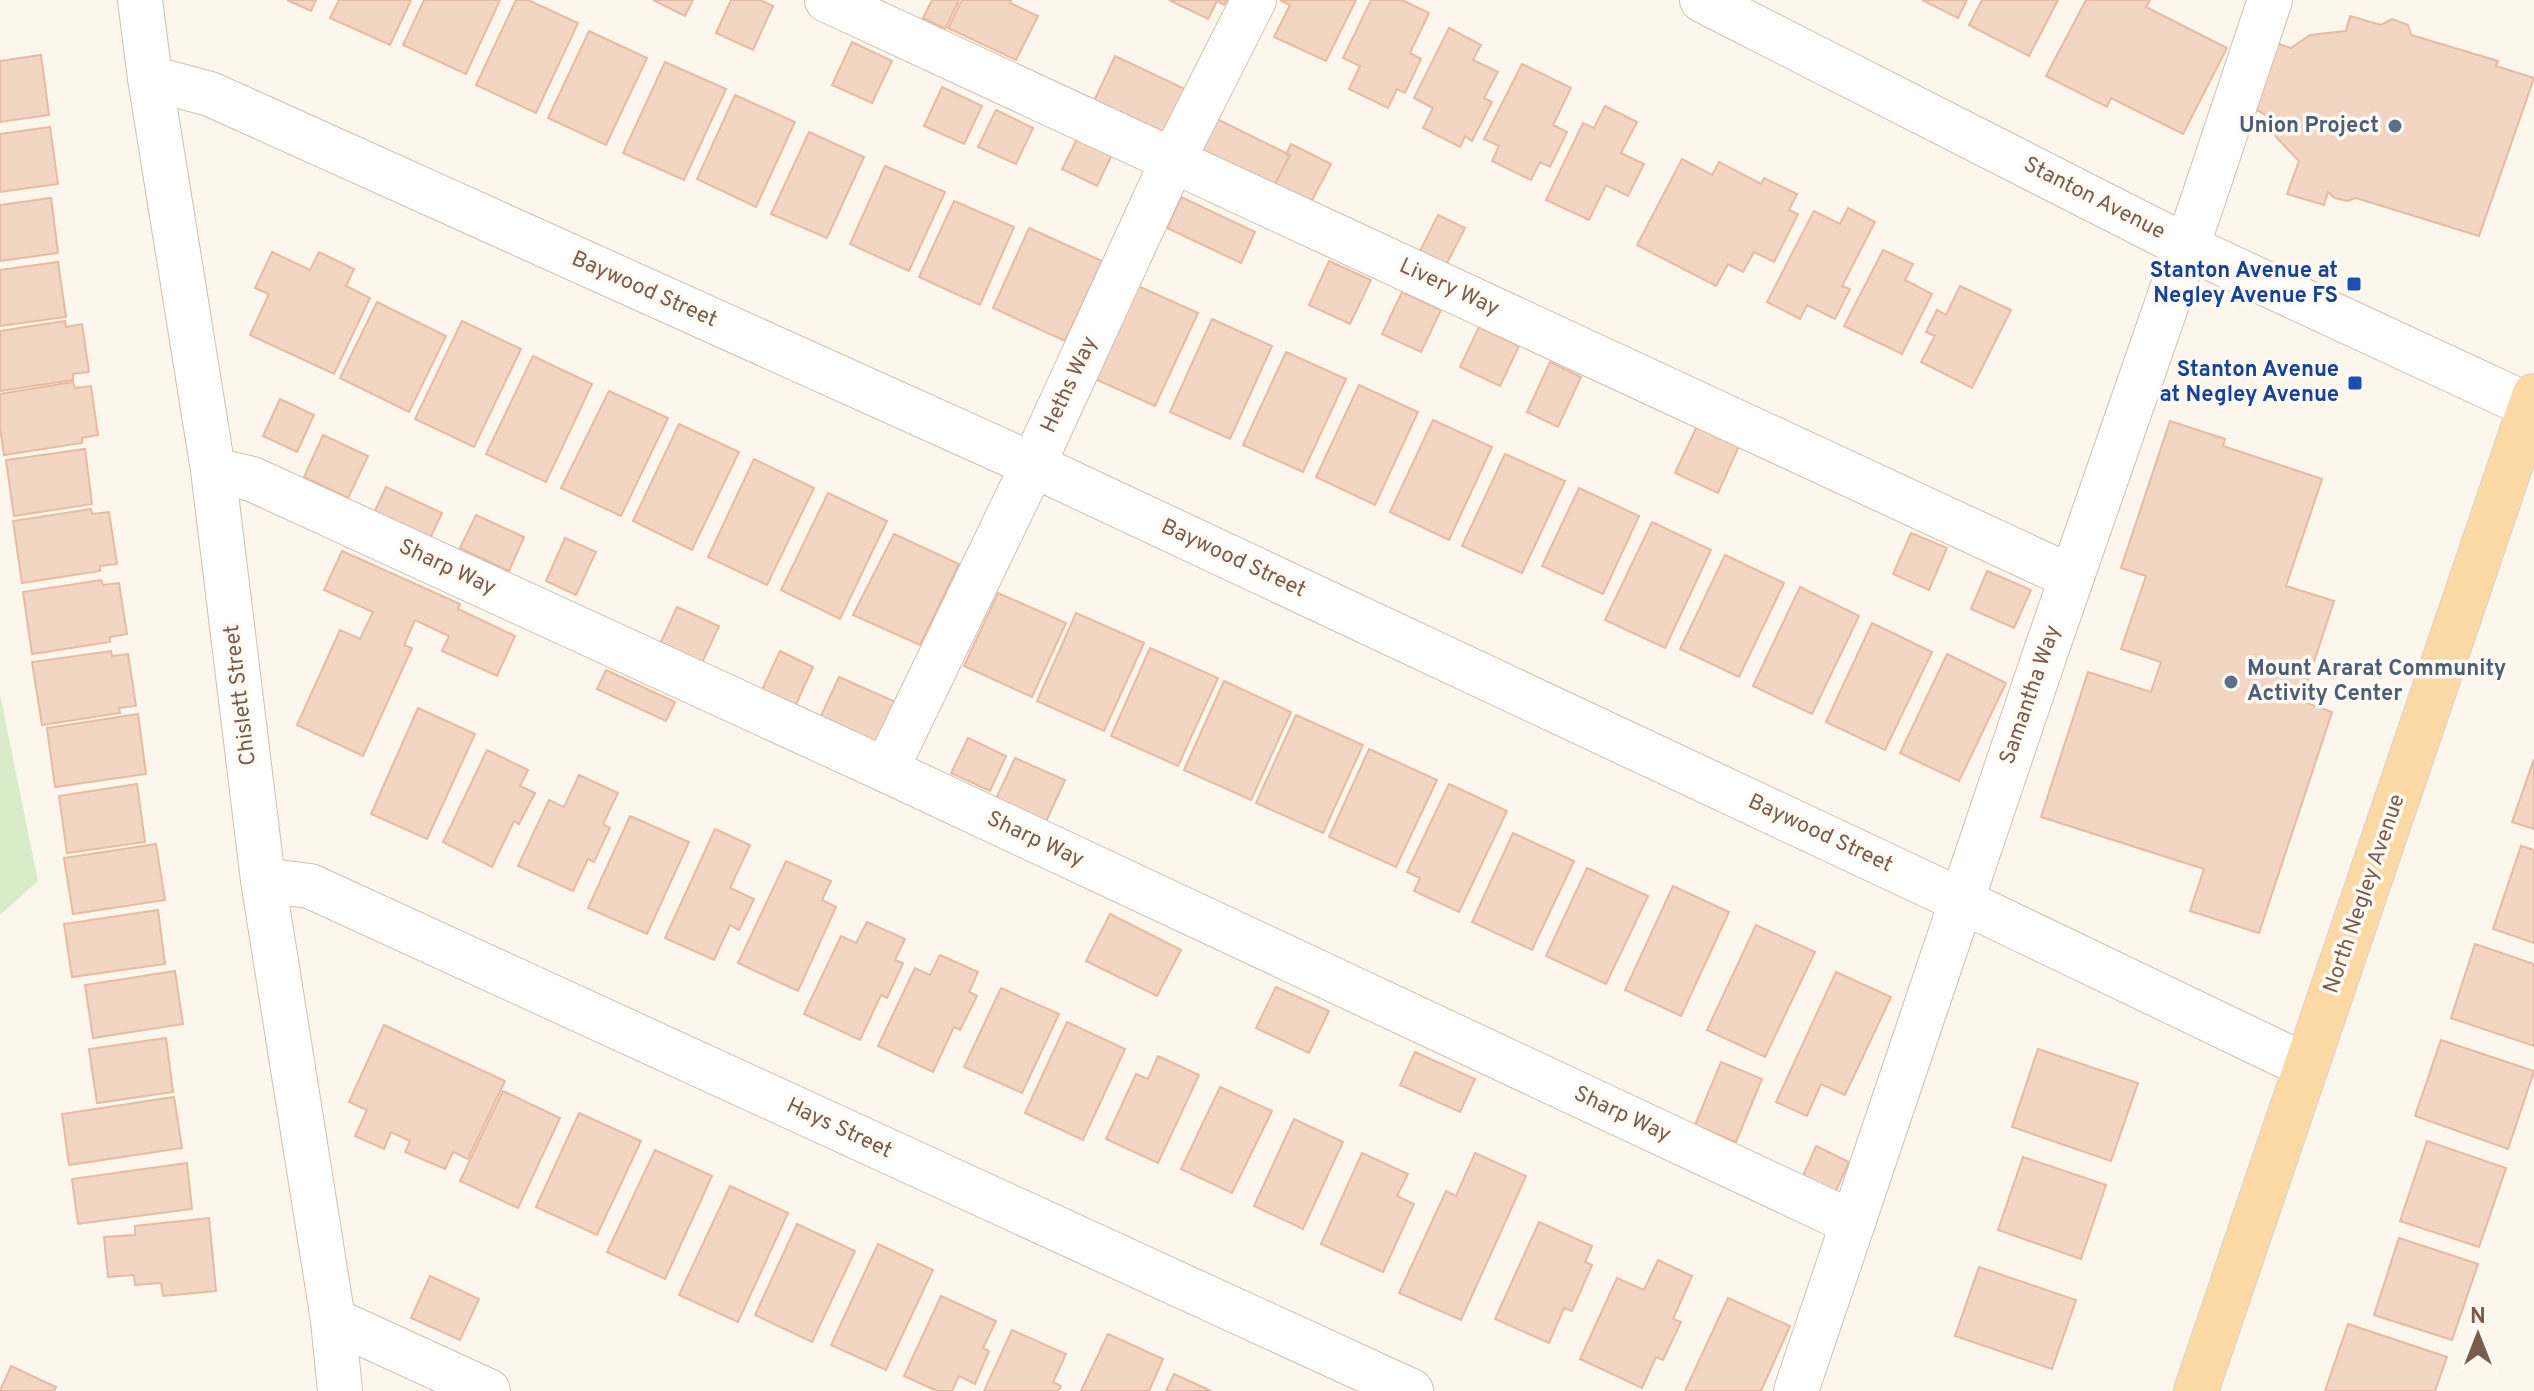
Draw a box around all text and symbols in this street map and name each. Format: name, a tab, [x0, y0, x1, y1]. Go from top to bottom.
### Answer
place label: Union Project	[2239, 113, 2379, 140]
marker: Union Project	[2386, 117, 2404, 135]
street label: Stanton Avenue	[2019, 152, 2169, 246]
street label: Baywood Street	[567, 246, 721, 334]
street label: Livery Way	[1395, 253, 1503, 323]
place label: Stanton Avenue at Negley Avenue FS	[2150, 258, 2338, 310]
marker: Stanton Avenue at Negley Avenue FS	[2345, 275, 2363, 293]
street label: Heths Way	[1036, 332, 1104, 438]
place label: Stanton Avenue at Negley Avenue	[2159, 357, 2339, 409]
marker: Stanton Avenue at Negley Avenue	[2346, 374, 2364, 392]
street label: Baywood Street	[1156, 514, 1310, 604]
street label: Sharp Way	[394, 534, 500, 602]
street label: Samantha Way	[1995, 622, 2067, 768]
street label: Chislett Street	[219, 623, 263, 767]
place label: Mount Ararat Community Activity Center	[2247, 656, 2506, 708]
marker: Mount Ararat Community Activity Center	[2222, 673, 2240, 691]
street label: Baywood Street	[1743, 789, 1897, 879]
street label: North Negley Avenue	[2318, 791, 2412, 997]
street label: Sharp Way	[982, 806, 1088, 874]
street label: Sharp Way	[1569, 1081, 1675, 1149]
street label: Hays Street	[782, 1093, 896, 1165]
north arrow	[2438, 1295, 2518, 1375]
text: N	[2470, 1304, 2486, 1331]

